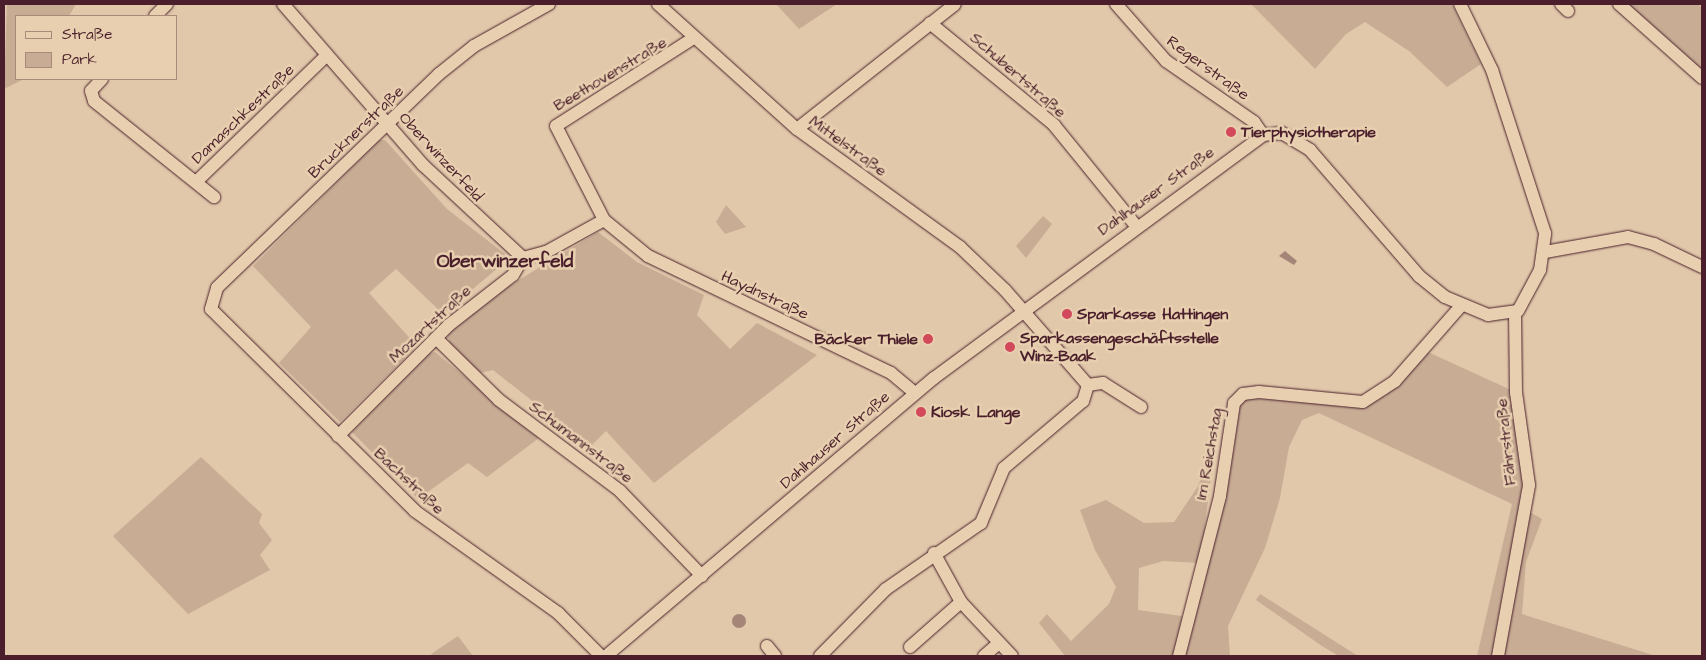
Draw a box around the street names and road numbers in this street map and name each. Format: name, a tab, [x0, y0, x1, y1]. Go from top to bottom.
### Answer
street label: Schubertstraße	[966, 28, 1070, 122]
street label: Regerstraße	[1163, 32, 1253, 104]
street label: Beethovenstraße	[550, 33, 670, 115]
street label: Damaschkestraße	[188, 60, 298, 168]
street label: Brucknerstraße	[304, 82, 408, 182]
street label: Oberwinzerfeld	[395, 108, 487, 206]
street label: Mittelstraße	[805, 111, 891, 181]
street label: Dahlhauser Straße	[1094, 142, 1218, 240]
street label: Haydnstraße	[718, 266, 812, 324]
street label: Mozartstraße	[385, 281, 475, 367]
street label: Dahlhauser Straße	[776, 387, 894, 493]
street label: Schumannstraße	[525, 397, 637, 487]
street label: Fährstraße	[1492, 398, 1520, 486]
street label: Im Reichstag	[1191, 407, 1227, 501]
street label: Bachstraße	[370, 444, 448, 518]

